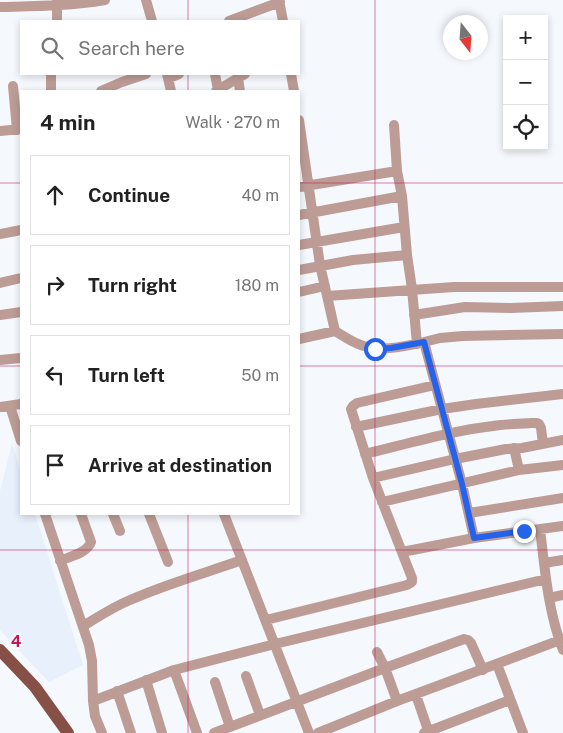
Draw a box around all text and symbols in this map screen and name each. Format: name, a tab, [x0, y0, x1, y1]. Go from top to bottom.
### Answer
north arrow	[443, 15, 488, 60]
map controls	[503, 15, 548, 150]
button: +	[503, 15, 548, 60]
search box	[20, 20, 300, 75]
icon: search	[38, 34, 66, 62]
text: Search here	[78, 37, 185, 59]
button: −	[503, 60, 548, 105]
button: locate	[503, 105, 548, 150]
text: 4 min	[40, 110, 95, 135]
text: Walk · 270 m	[185, 113, 280, 132]
icon: ahead	[41, 181, 69, 209]
text: Continue	[88, 184, 170, 206]
text: 40 m	[241, 186, 279, 205]
icon: right	[41, 271, 69, 299]
text: Turn right	[88, 274, 177, 296]
text: 180 m	[235, 276, 279, 295]
route start	[364, 338, 387, 361]
icon: left	[41, 361, 69, 389]
text: Turn left	[88, 364, 165, 386]
text: 50 m	[241, 366, 279, 385]
icon: arrive	[41, 451, 69, 479]
text: Arrive at destination	[88, 454, 272, 476]
route end	[513, 520, 536, 543]
text: 4	[11, 632, 22, 651]

